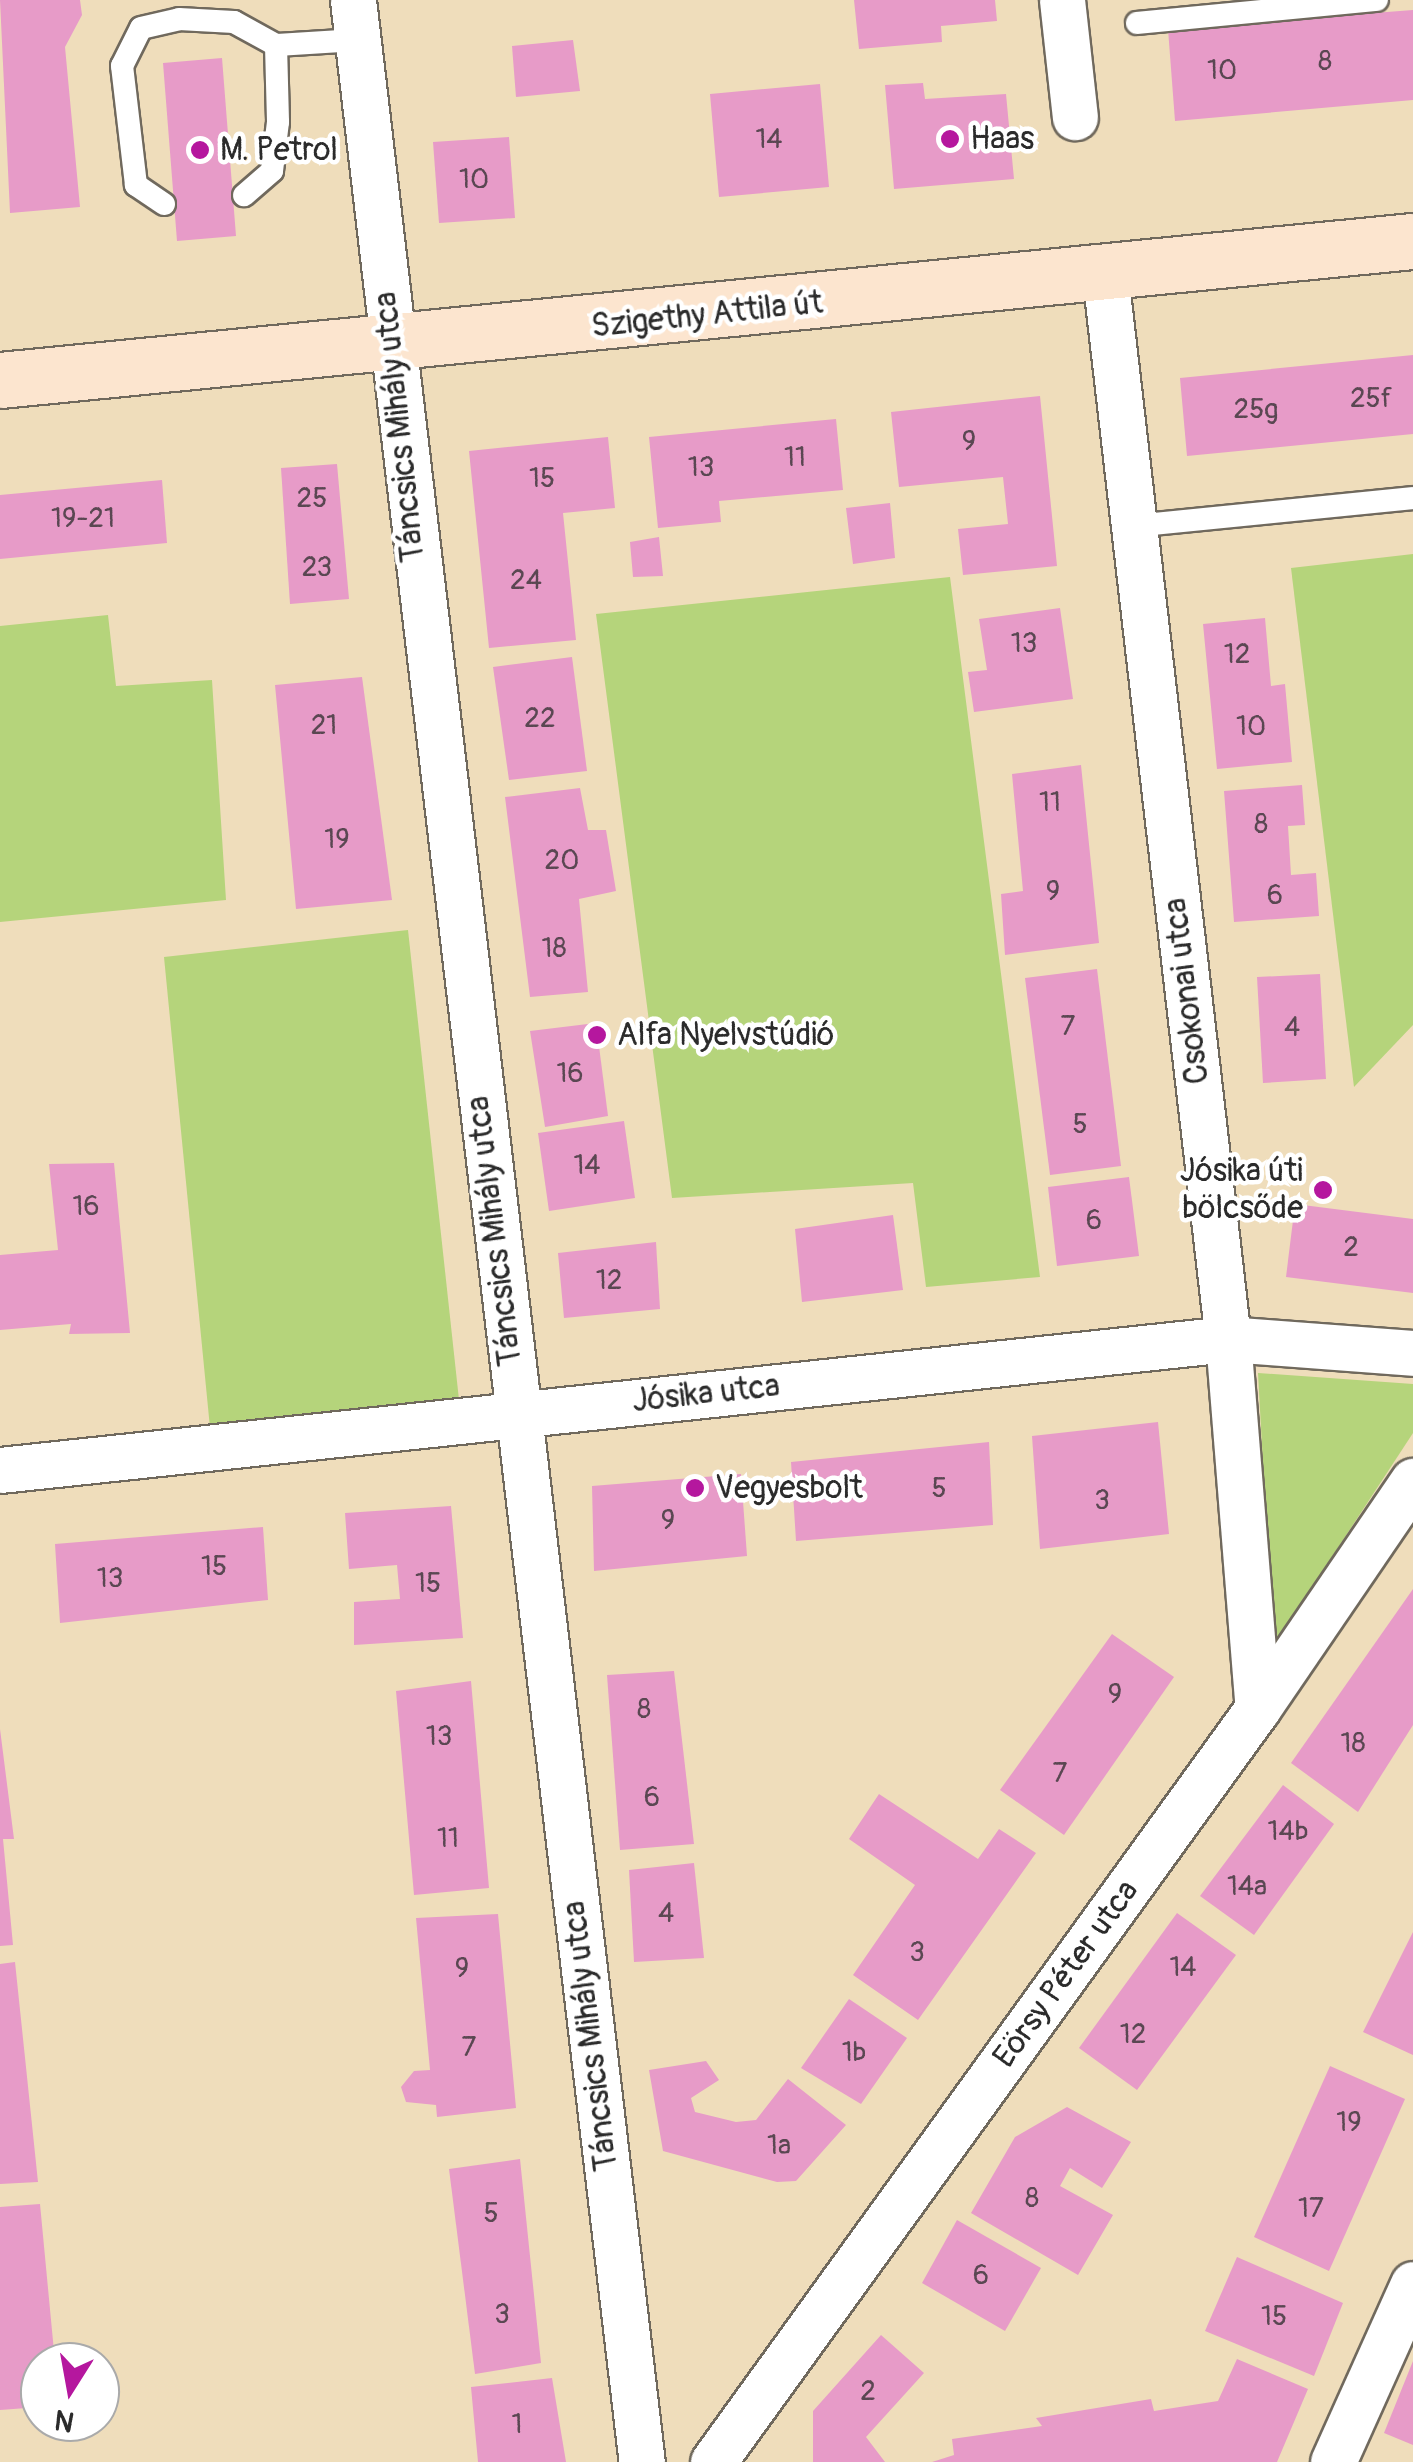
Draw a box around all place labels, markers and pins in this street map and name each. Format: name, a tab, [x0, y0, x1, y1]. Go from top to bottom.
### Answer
place label: Haas	[970, 120, 1034, 158]
marker: Haas	[939, 128, 961, 150]
place label: M. Petrol	[220, 131, 338, 169]
marker: M. Petrol	[189, 139, 211, 161]
place label: Alfa Nyelvstúdió	[617, 1016, 834, 1054]
marker: Alfa Nyelvstúdió	[586, 1024, 608, 1046]
place label: Jósika úti bölcsőde	[1180, 1153, 1303, 1228]
marker: Jósika úti bölcsőde	[1312, 1179, 1334, 1201]
place label: Vegyesbolt	[715, 1469, 863, 1507]
marker: Vegyesbolt	[684, 1477, 706, 1499]

